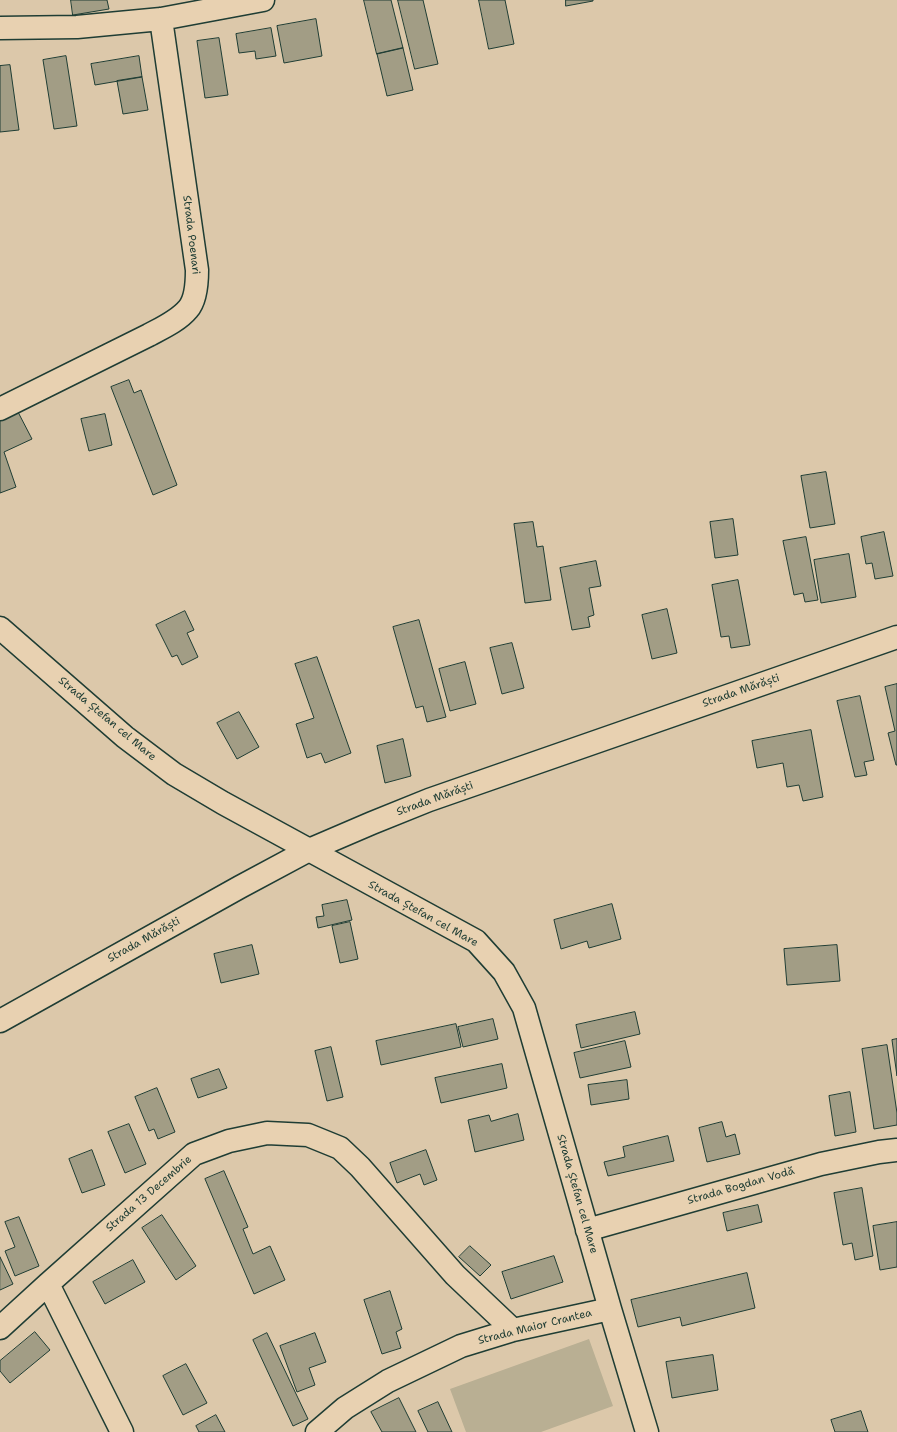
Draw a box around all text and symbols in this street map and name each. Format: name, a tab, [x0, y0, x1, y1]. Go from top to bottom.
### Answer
street label: Strada Poenari	[180, 195, 202, 275]
street label: Strada Mărăști	[701, 672, 781, 710]
street label: Strada Ștefan cel Mare	[55, 674, 159, 764]
street label: Strada Mărăști	[395, 779, 475, 819]
street label: Strada Ștefan cel Mare	[366, 878, 480, 950]
street label: Strada Mărăști	[105, 915, 183, 965]
street label: Strada Ștefan cel Mare	[554, 1133, 600, 1255]
street label: Strada 13 Decembrie	[103, 1153, 195, 1235]
street label: Strada Bogdan Vodă	[686, 1164, 796, 1208]
street label: Strada Maior Crantea	[477, 1306, 593, 1348]

